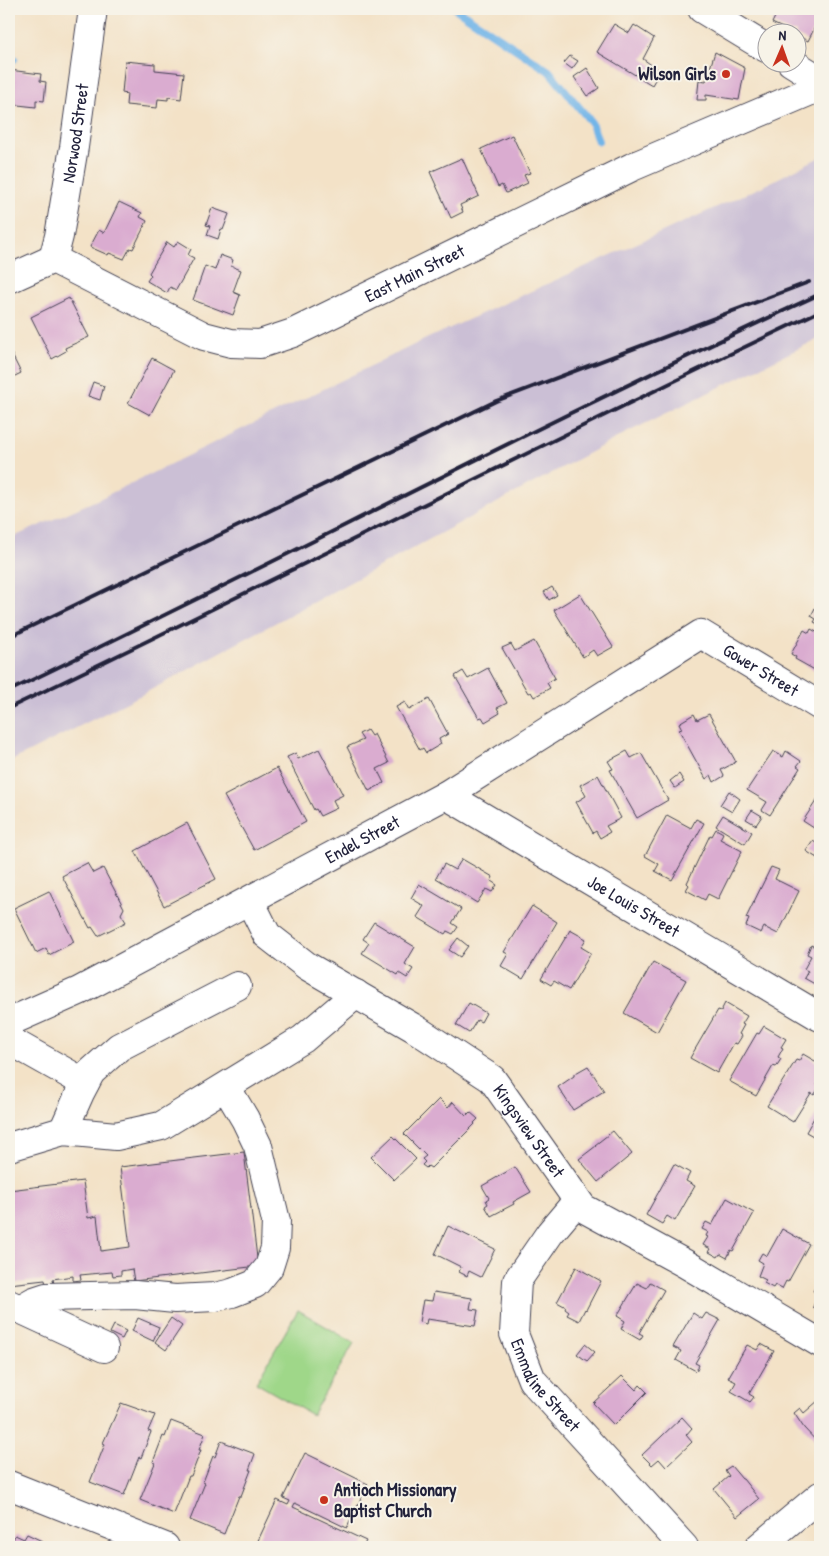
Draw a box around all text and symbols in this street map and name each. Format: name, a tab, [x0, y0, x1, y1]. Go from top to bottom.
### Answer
north arrow	[756, 22, 806, 72]
text: N	[778, 25, 787, 44]
place label: Wilson Girls	[638, 61, 716, 86]
marker: Wilson Girls	[720, 68, 732, 80]
street label: Norwood Street	[55, 81, 95, 184]
street label: East Main Street	[360, 238, 469, 308]
street label: Gower Street	[718, 637, 804, 703]
street label: Endel Street	[321, 809, 405, 869]
street label: Joe Louis Street	[583, 869, 685, 943]
street label: Kingsview Street	[487, 1079, 571, 1183]
street label: Emmaline Street	[505, 1335, 587, 1438]
place label: Antioch Missionary Baptist Church	[334, 1477, 457, 1524]
marker: Antioch Missionary Baptist Church	[318, 1494, 330, 1506]

